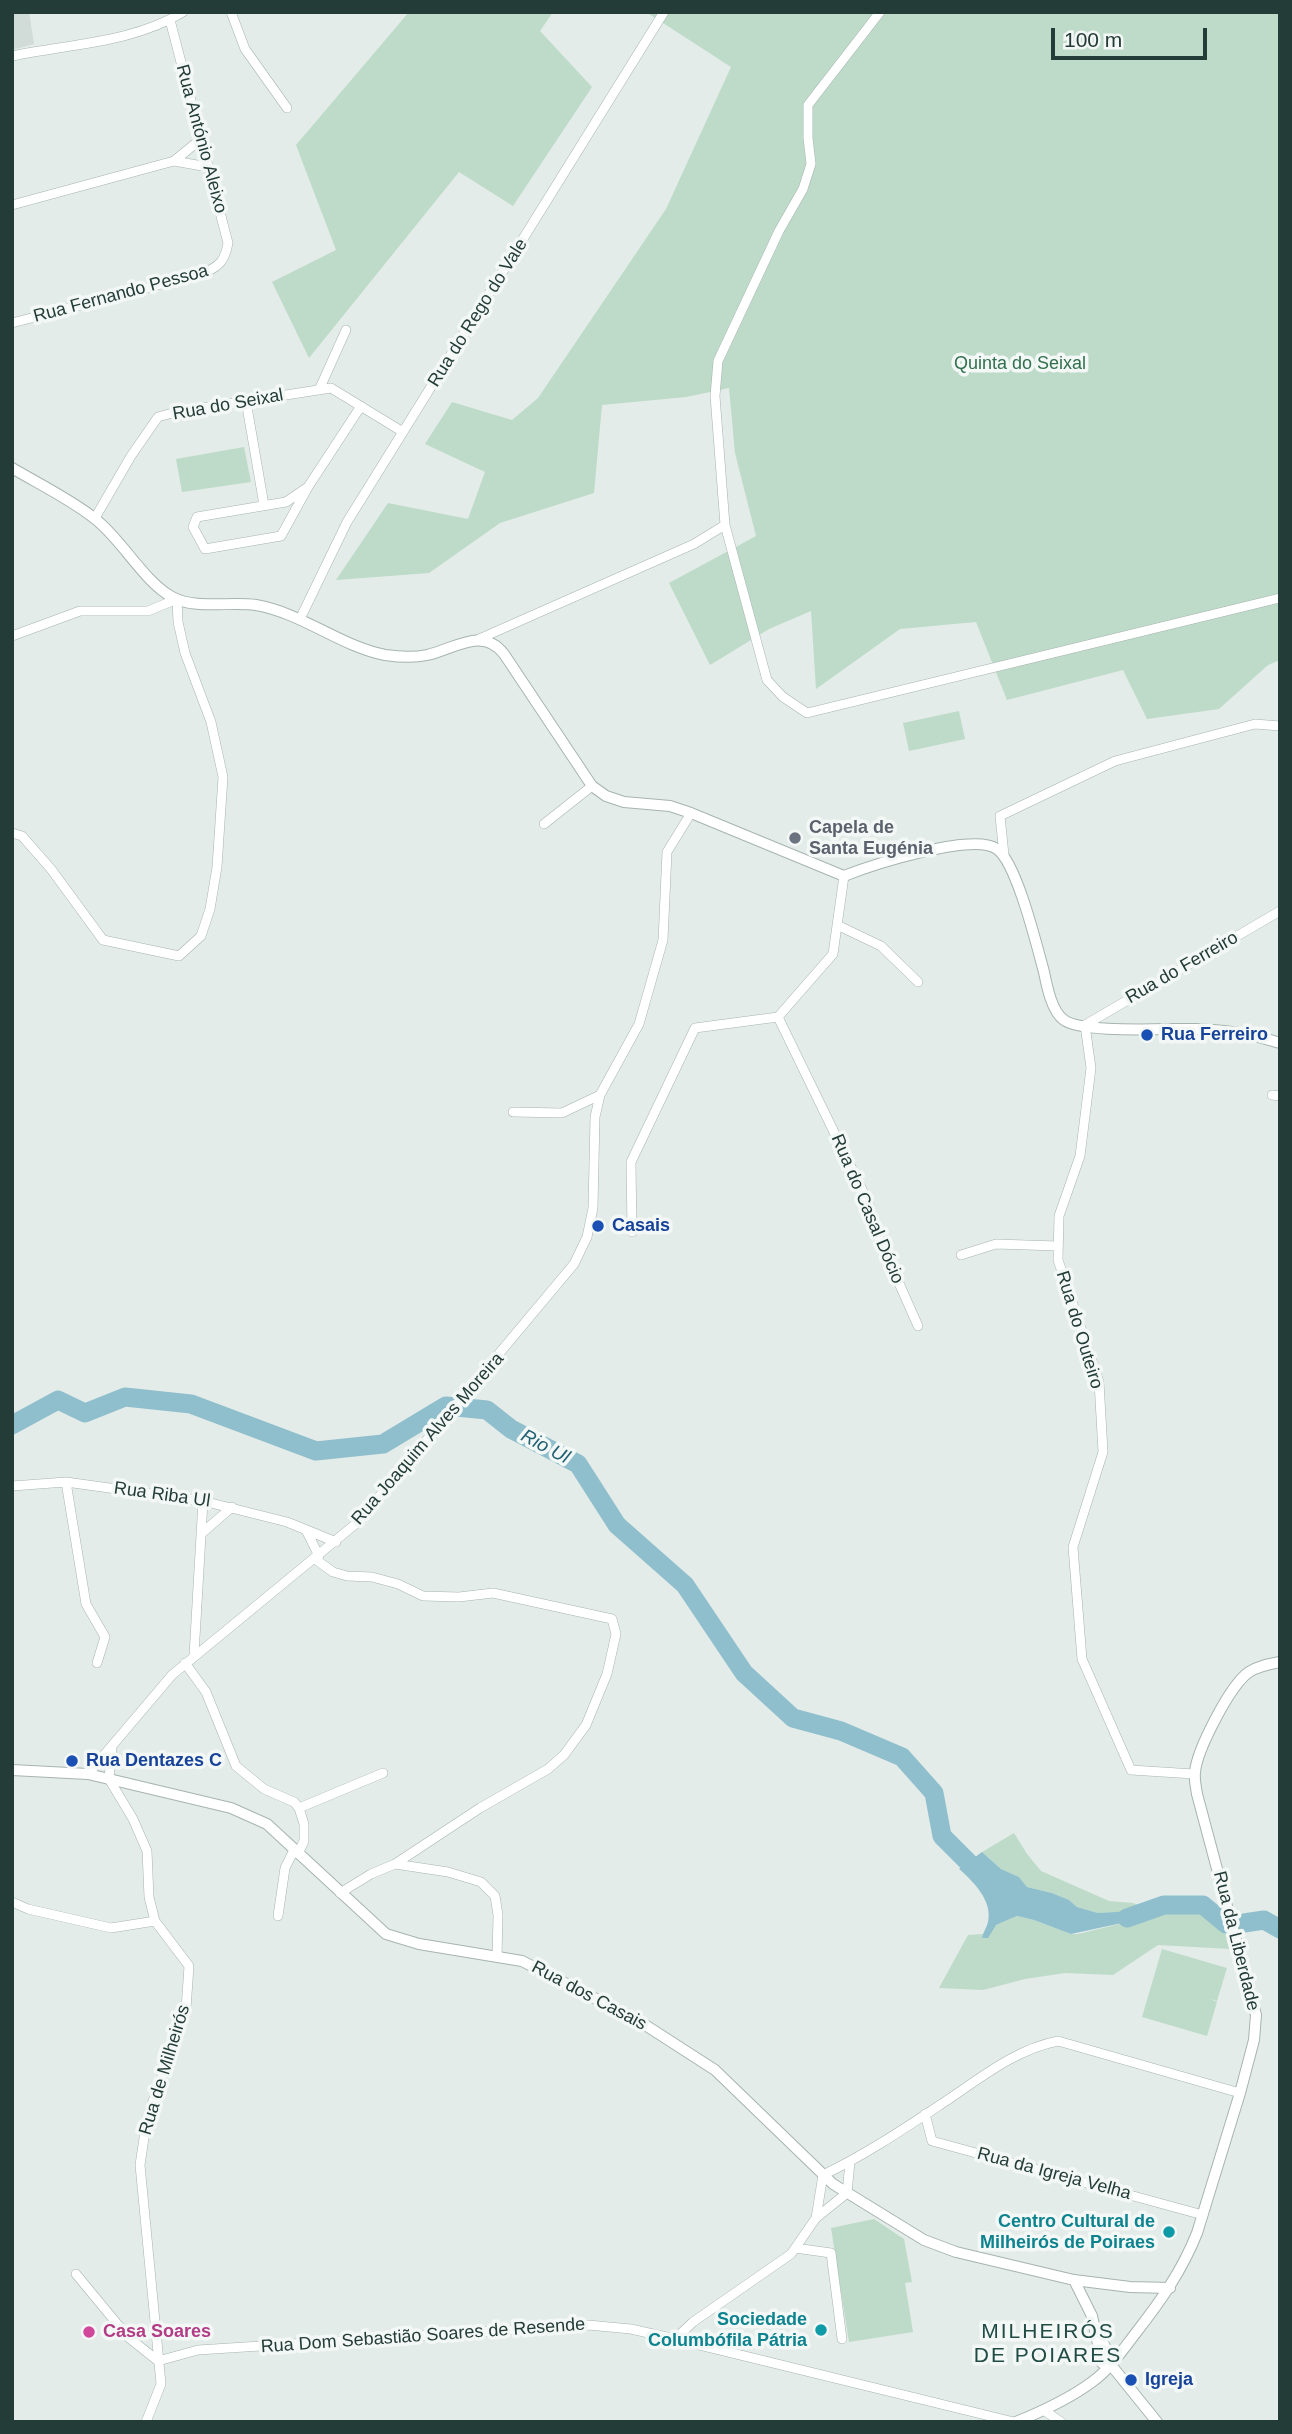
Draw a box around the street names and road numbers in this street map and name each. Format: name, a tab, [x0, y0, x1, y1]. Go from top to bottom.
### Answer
street label: Rua António Aleixo	[171, 62, 231, 216]
street label: Rua do Rego do Vale	[424, 235, 532, 391]
street label: Rua Fernando Pessoa	[31, 260, 211, 328]
street label: Rua do Seixal	[171, 385, 285, 425]
street label: Rua do Ferreiro	[1122, 927, 1242, 1009]
street label: Rua do Casal Dócio	[826, 1131, 908, 1287]
street label: Rua do Outeiro	[1051, 1268, 1107, 1392]
street label: Rua Joaquim Alves Moreira	[347, 1348, 509, 1530]
street label: Rua Riba Ul	[112, 1478, 212, 1512]
street label: Rua da Liberdade	[1208, 1869, 1264, 2013]
street label: Rua dos Casais	[528, 1957, 650, 2035]
street label: Rua de Milheirós	[135, 2002, 195, 2138]
street label: Rua da Igreja Velha	[975, 2143, 1133, 2205]
street label: Rua Dom Sebastião Soares de Resende	[260, 2314, 586, 2358]

